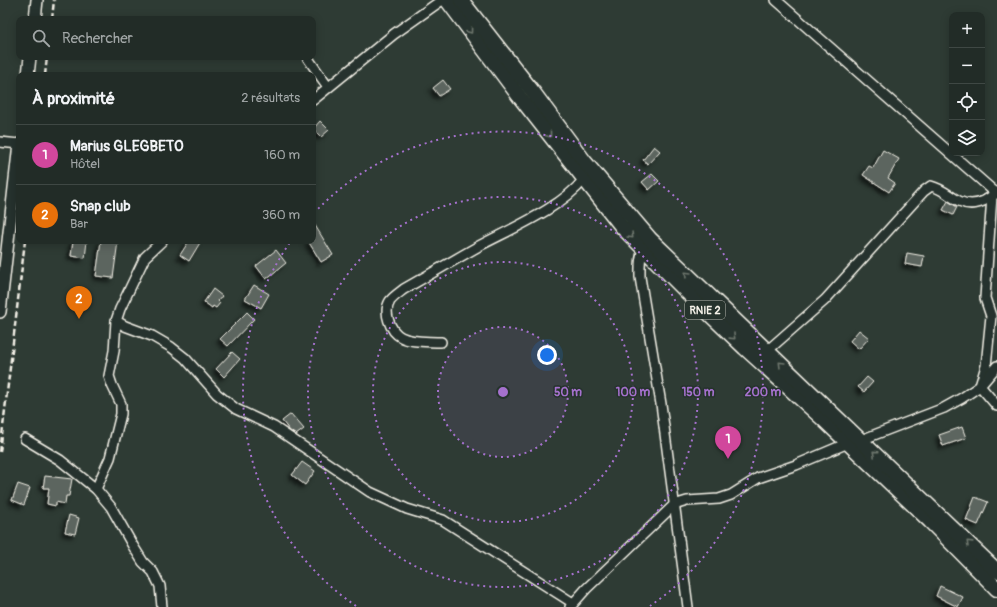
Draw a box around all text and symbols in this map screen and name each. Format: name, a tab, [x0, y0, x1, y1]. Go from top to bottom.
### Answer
map controls	[949, 12, 985, 156]
button: +	[949, 12, 985, 48]
search box	[16, 16, 316, 60]
icon: search	[30, 27, 52, 49]
one-way arrow	[466, 27, 473, 34]
text: Rechercher	[62, 29, 133, 48]
button: −	[949, 48, 985, 84]
button: locate	[949, 84, 985, 120]
text: À proximité	[32, 88, 115, 109]
text: 2 résultats	[241, 90, 300, 106]
button: layers	[949, 120, 985, 156]
one-way arrow	[544, 130, 551, 137]
text: Marius GLEGBETO	[70, 137, 184, 156]
text: 1	[42, 147, 48, 163]
text: 160 m	[264, 147, 300, 163]
text: Hôtel	[70, 156, 100, 172]
text: Snap club	[70, 197, 131, 216]
text: 2	[41, 207, 49, 223]
text: 360 m	[262, 207, 300, 223]
text: Bar	[70, 216, 88, 232]
one-way arrow	[626, 231, 634, 239]
one-way arrow	[684, 271, 692, 279]
pin: 2	[66, 286, 92, 319]
road number: RNIE 2	[685, 301, 725, 319]
one-way arrow	[728, 332, 736, 340]
your location	[537, 345, 557, 365]
one-way arrow	[778, 361, 786, 369]
centre of rings	[496, 385, 510, 399]
text: 50 m	[554, 385, 582, 400]
text: 100 m	[616, 385, 651, 400]
text: 150 m	[682, 385, 715, 400]
text: 200 m	[745, 385, 782, 400]
pin: 1	[715, 426, 741, 459]
one-way arrow	[872, 451, 880, 458]
one-way arrow	[966, 540, 974, 548]

